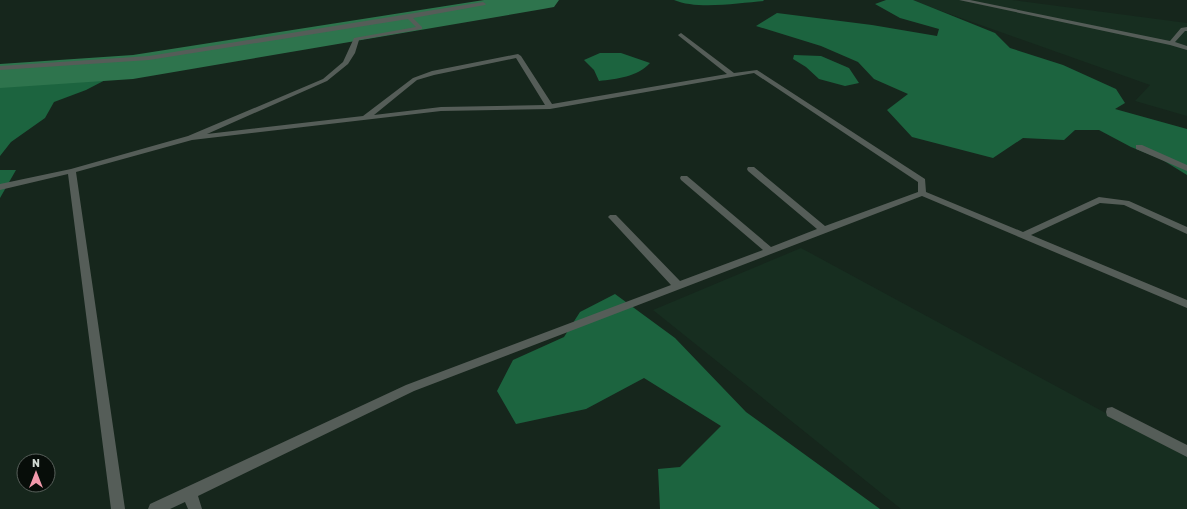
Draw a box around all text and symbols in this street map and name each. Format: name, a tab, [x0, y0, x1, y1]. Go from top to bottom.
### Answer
north arrow	[16, 453, 56, 493]
text: N	[32, 457, 40, 470]

